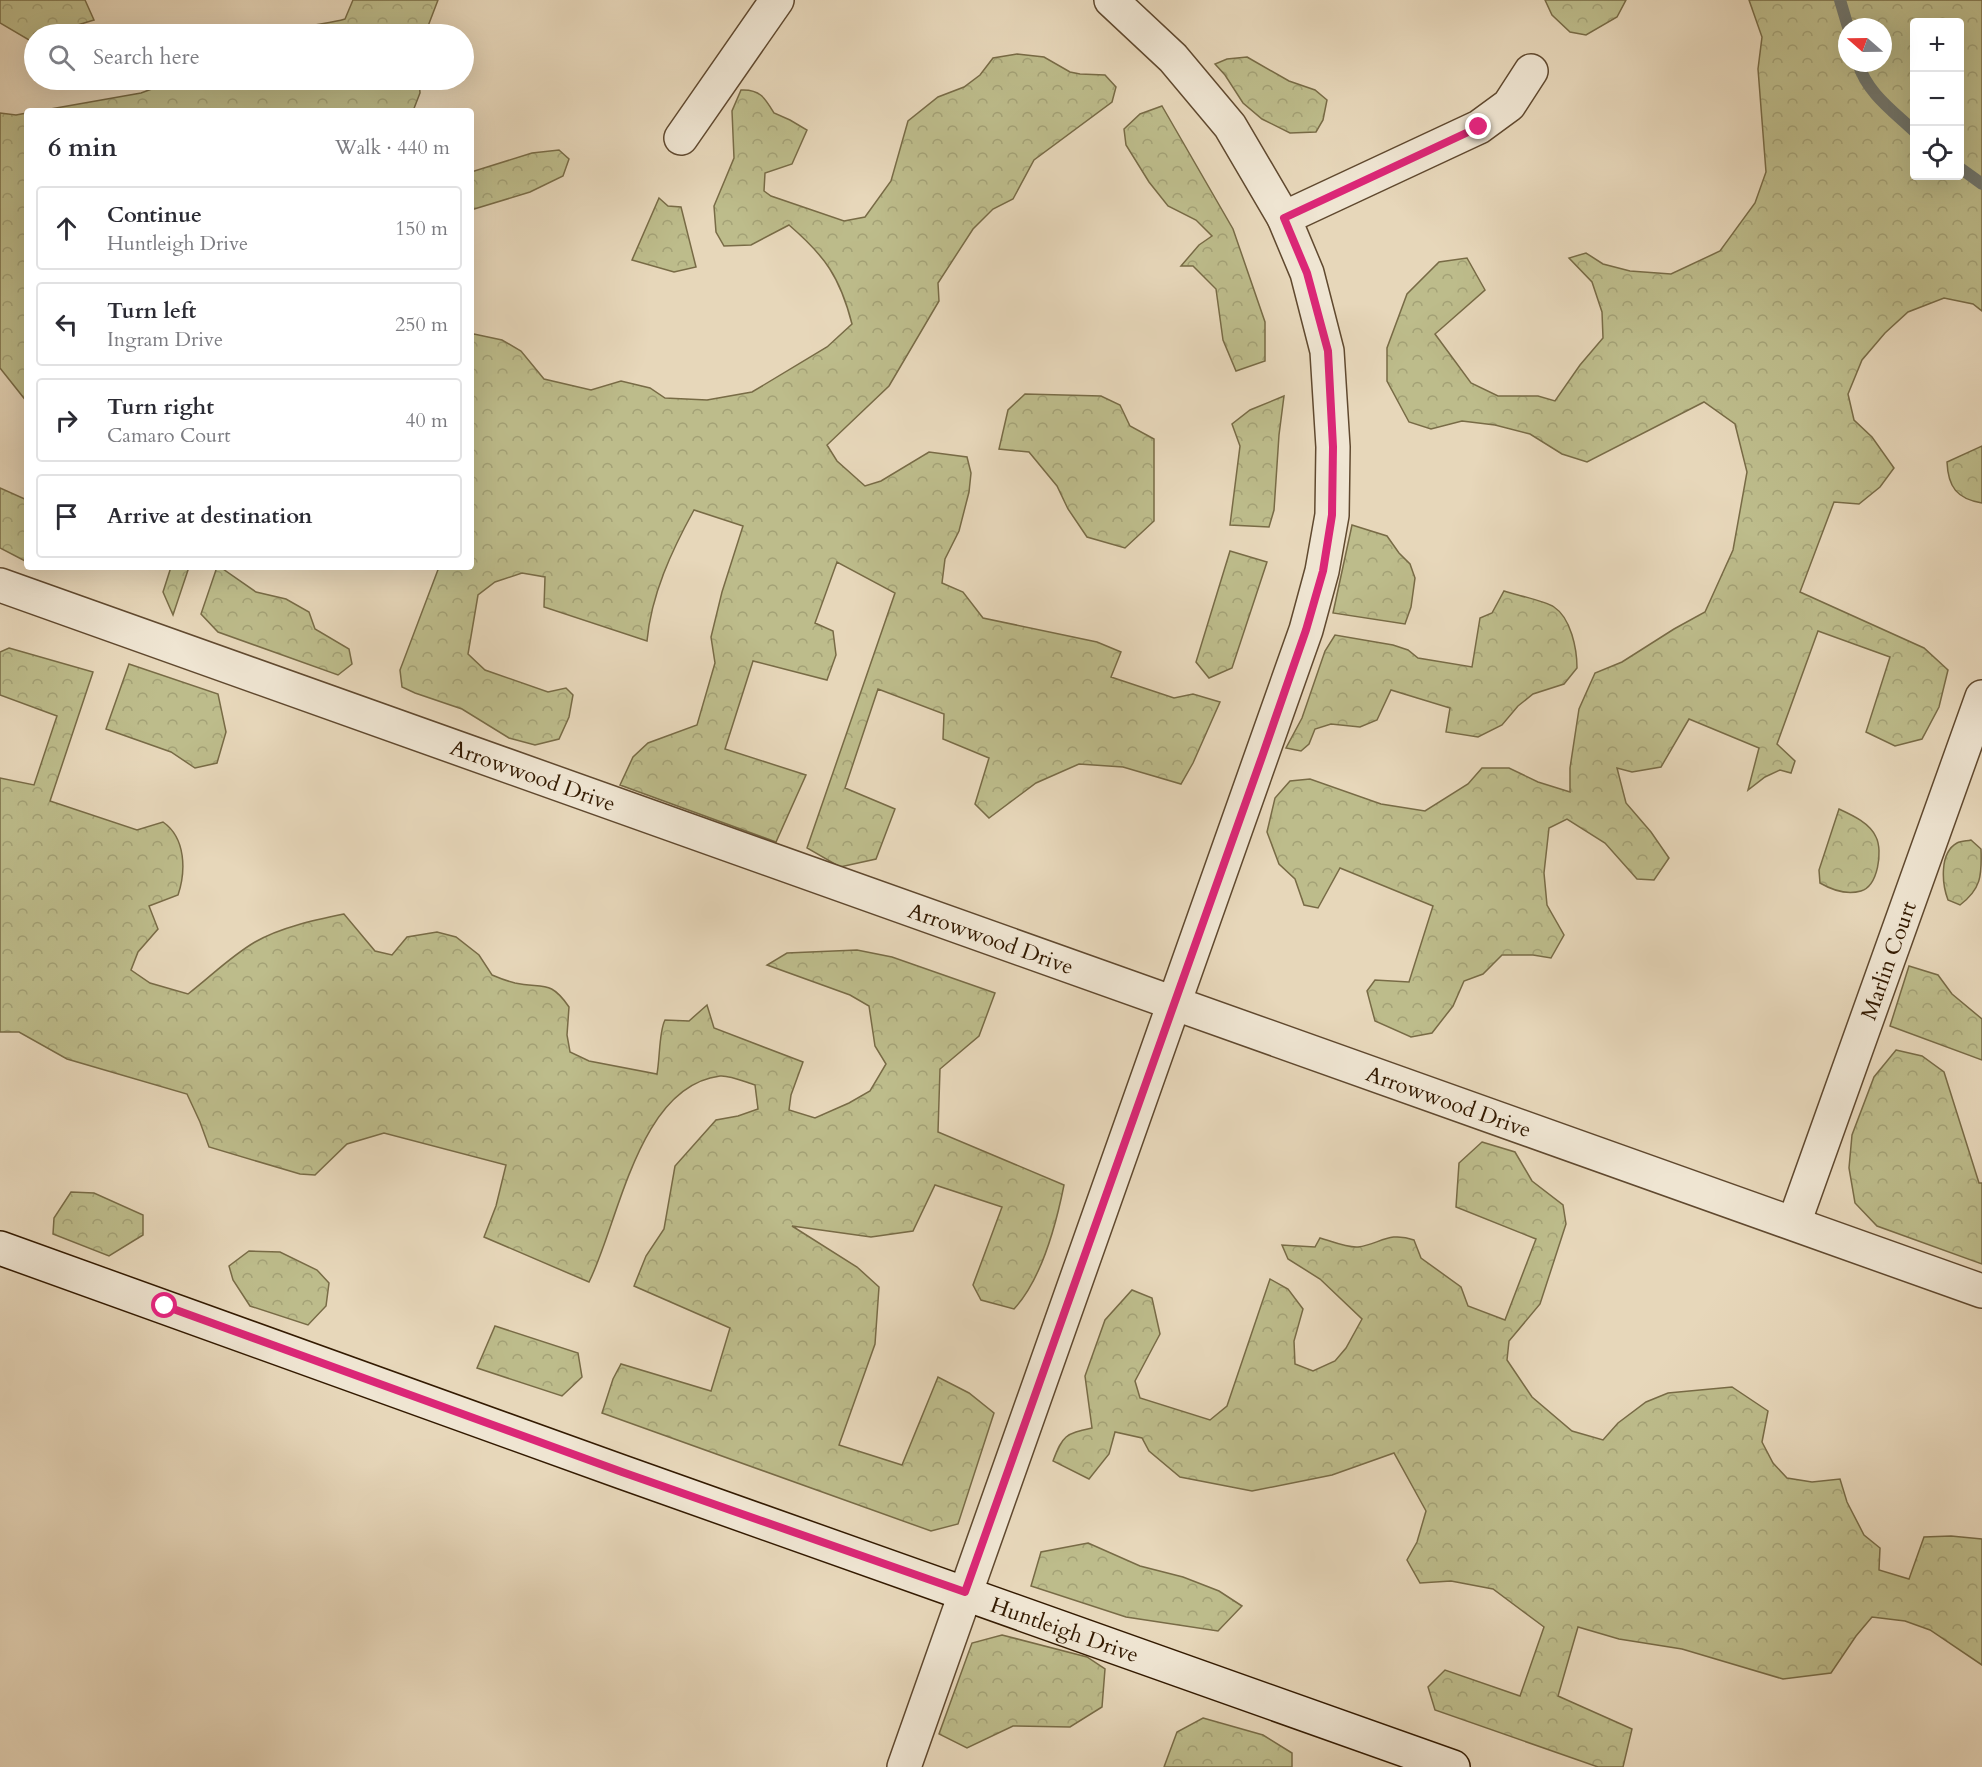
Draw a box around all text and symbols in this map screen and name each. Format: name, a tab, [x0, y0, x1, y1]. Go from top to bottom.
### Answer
north arrow	[1838, 18, 1892, 72]
map controls	[1910, 18, 1964, 180]
button: +	[1910, 18, 1964, 72]
search box	[24, 24, 474, 90]
icon: search	[45, 41, 78, 74]
text: Search here	[93, 42, 200, 72]
button: −	[1910, 72, 1964, 126]
route end	[1465, 113, 1491, 139]
button: locate	[1910, 126, 1964, 180]
text: 6 min	[48, 130, 117, 165]
text: Walk · 440 m	[335, 134, 450, 161]
text: Continue	[107, 200, 202, 230]
icon: ahead	[50, 212, 83, 245]
text: 150 m	[395, 215, 448, 242]
text: Huntleigh Drive	[107, 230, 248, 257]
text: Turn left	[107, 296, 196, 326]
icon: left	[50, 308, 83, 341]
text: 250 m	[395, 311, 448, 338]
text: Ingram Drive	[107, 326, 223, 353]
text: Turn right	[107, 392, 214, 422]
icon: right	[50, 404, 83, 437]
text: 40 m	[405, 407, 448, 434]
text: Camaro Court	[107, 422, 231, 449]
icon: arrive	[50, 500, 83, 533]
text: Arrive at destination	[107, 501, 312, 531]
street label: Arrowwood Drive	[446, 733, 620, 819]
street label: Arrowwood Drive	[904, 896, 1077, 982]
street label: Marlin Court	[1854, 897, 1924, 1024]
street label: Arrowwood Drive	[1362, 1059, 1535, 1145]
route start	[151, 1292, 177, 1318]
street label: Huntleigh Drive	[986, 1590, 1143, 1670]

